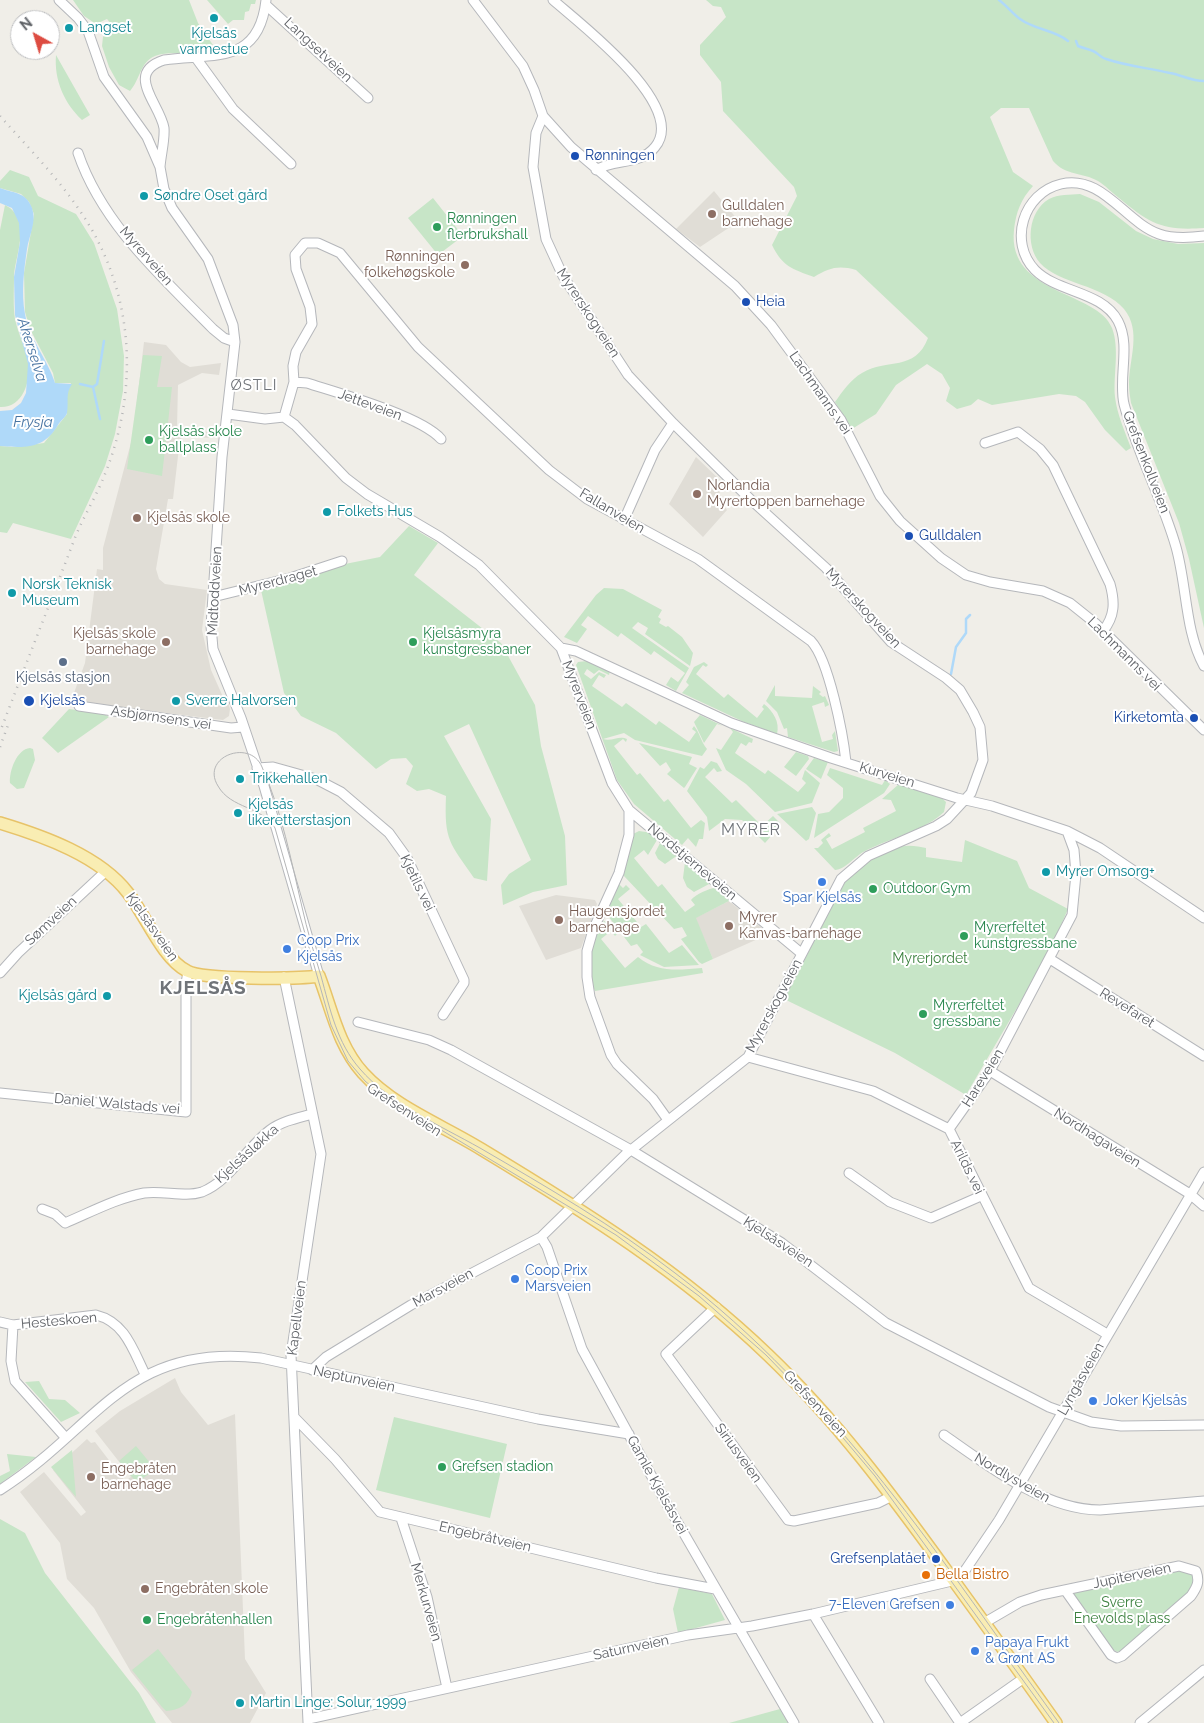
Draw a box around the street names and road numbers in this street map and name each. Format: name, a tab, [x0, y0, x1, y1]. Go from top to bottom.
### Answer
street label: Langsetveien	[280, 14, 356, 86]
street label: Myrerveien	[116, 223, 176, 289]
street label: Myrerskogveien	[553, 265, 623, 361]
street label: Lachmanns vei	[785, 348, 855, 438]
street label: Jetteveien	[336, 386, 404, 424]
street label: Grefsenkollveien	[1119, 408, 1173, 516]
street label: Fallanveien	[576, 485, 648, 537]
street label: Midtoddveien	[204, 546, 226, 636]
street label: Myrerdraget	[237, 563, 319, 599]
street label: Myrerskogveien	[822, 564, 904, 652]
street label: Lachmanns vei	[1084, 614, 1164, 694]
street label: Myrerveien	[558, 658, 600, 732]
street label: Asbjørnsens vei	[110, 703, 212, 733]
street label: Kurveien	[857, 759, 917, 791]
street label: Nordstjerneveien	[644, 820, 740, 904]
street label: Kjetils vei	[396, 852, 438, 914]
street label: Kjelsåsveien	[122, 889, 182, 965]
street label: Sømveien	[22, 893, 80, 949]
street label: Myrerskogveien	[742, 956, 806, 1056]
street label: Revefaret	[1096, 984, 1158, 1032]
street label: Hareveien	[959, 1046, 1007, 1110]
street label: Grefsenveien	[364, 1080, 444, 1140]
street label: Daniel Walstads vei	[53, 1090, 181, 1118]
street label: Nordhagaveien	[1051, 1105, 1143, 1171]
street label: Kjelsåsløkka	[212, 1121, 282, 1187]
street label: Arilds vei	[947, 1137, 987, 1197]
street label: Kjelsåsveien	[740, 1213, 816, 1271]
street label: Marsveien	[410, 1265, 476, 1311]
street label: Kapellveien	[284, 1279, 310, 1357]
street label: Hesteskoen	[20, 1309, 98, 1333]
street label: Lyngåsveien	[1054, 1340, 1108, 1418]
street label: Neptunveien	[312, 1362, 396, 1396]
street label: Grefsenveien	[780, 1367, 850, 1441]
street label: Siriusveien	[711, 1420, 765, 1486]
street label: Gamle Kjelsåsvei	[623, 1433, 691, 1537]
street label: Nordlysveien	[971, 1450, 1053, 1506]
street label: Engebråtveien	[437, 1518, 533, 1556]
street label: Jupiterveien	[1092, 1560, 1172, 1592]
street label: Merkurveien	[407, 1561, 445, 1643]
street label: Saturnveien	[592, 1632, 670, 1664]

